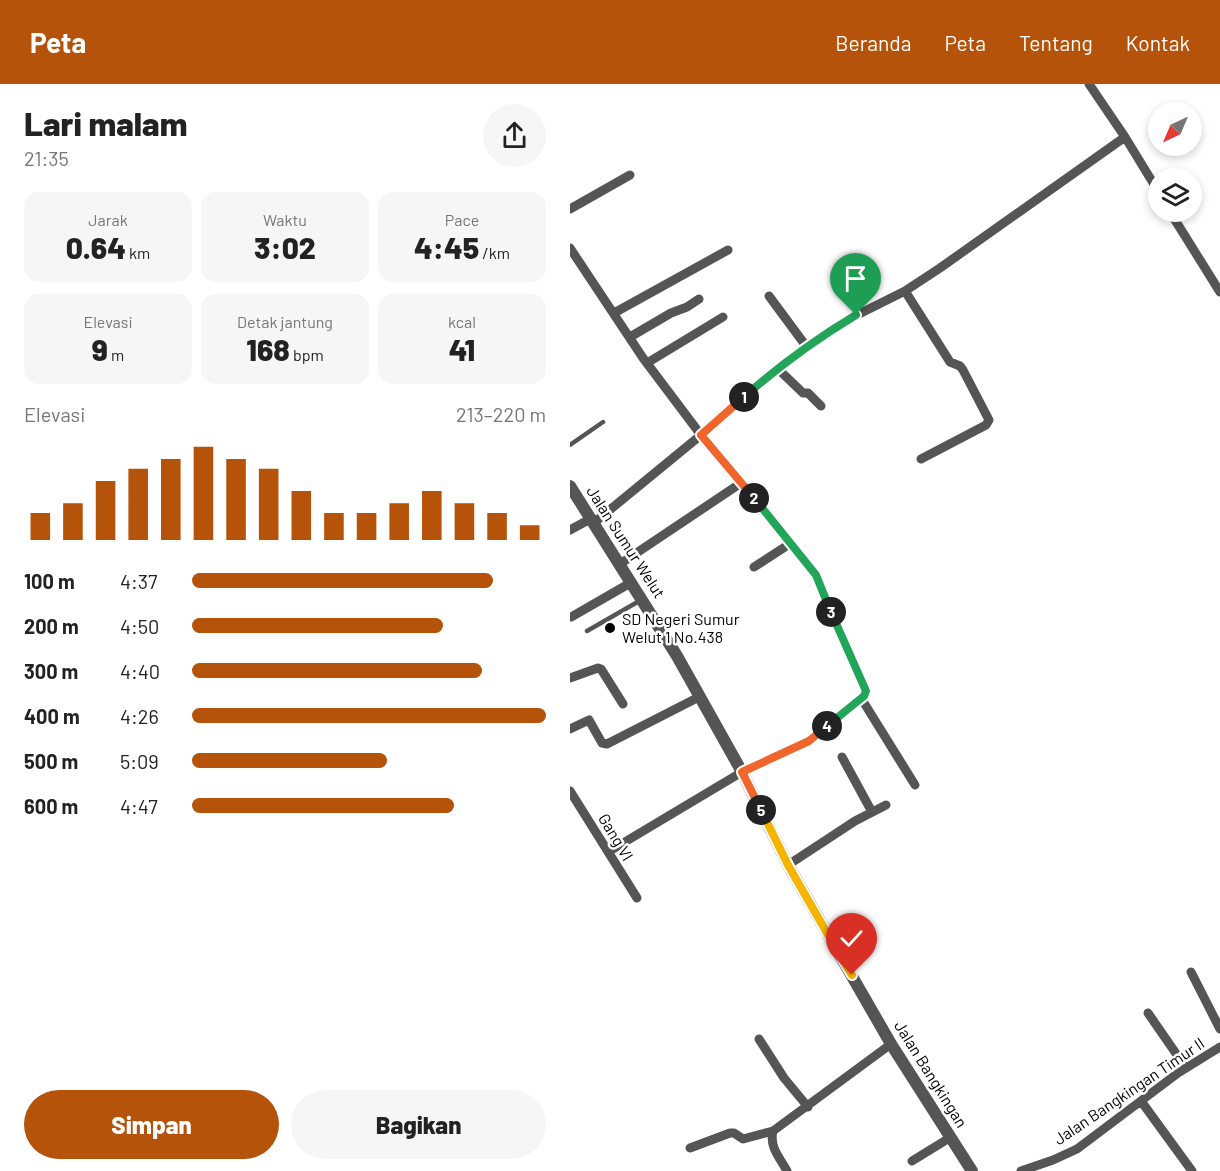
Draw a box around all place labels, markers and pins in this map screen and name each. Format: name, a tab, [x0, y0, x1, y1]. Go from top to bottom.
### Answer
pin	[830, 253, 881, 315]
pin: 1	[729, 382, 759, 412]
pin: 2	[739, 483, 769, 513]
pin: 3	[816, 597, 846, 627]
place label: SD Negeri Sumur Welut 1 No.438	[622, 609, 740, 646]
marker: SD Negeri Sumur Welut 1 No.438	[603, 621, 617, 635]
pin: 4	[812, 711, 842, 741]
pin: 5	[746, 795, 776, 825]
pin	[826, 913, 877, 975]

